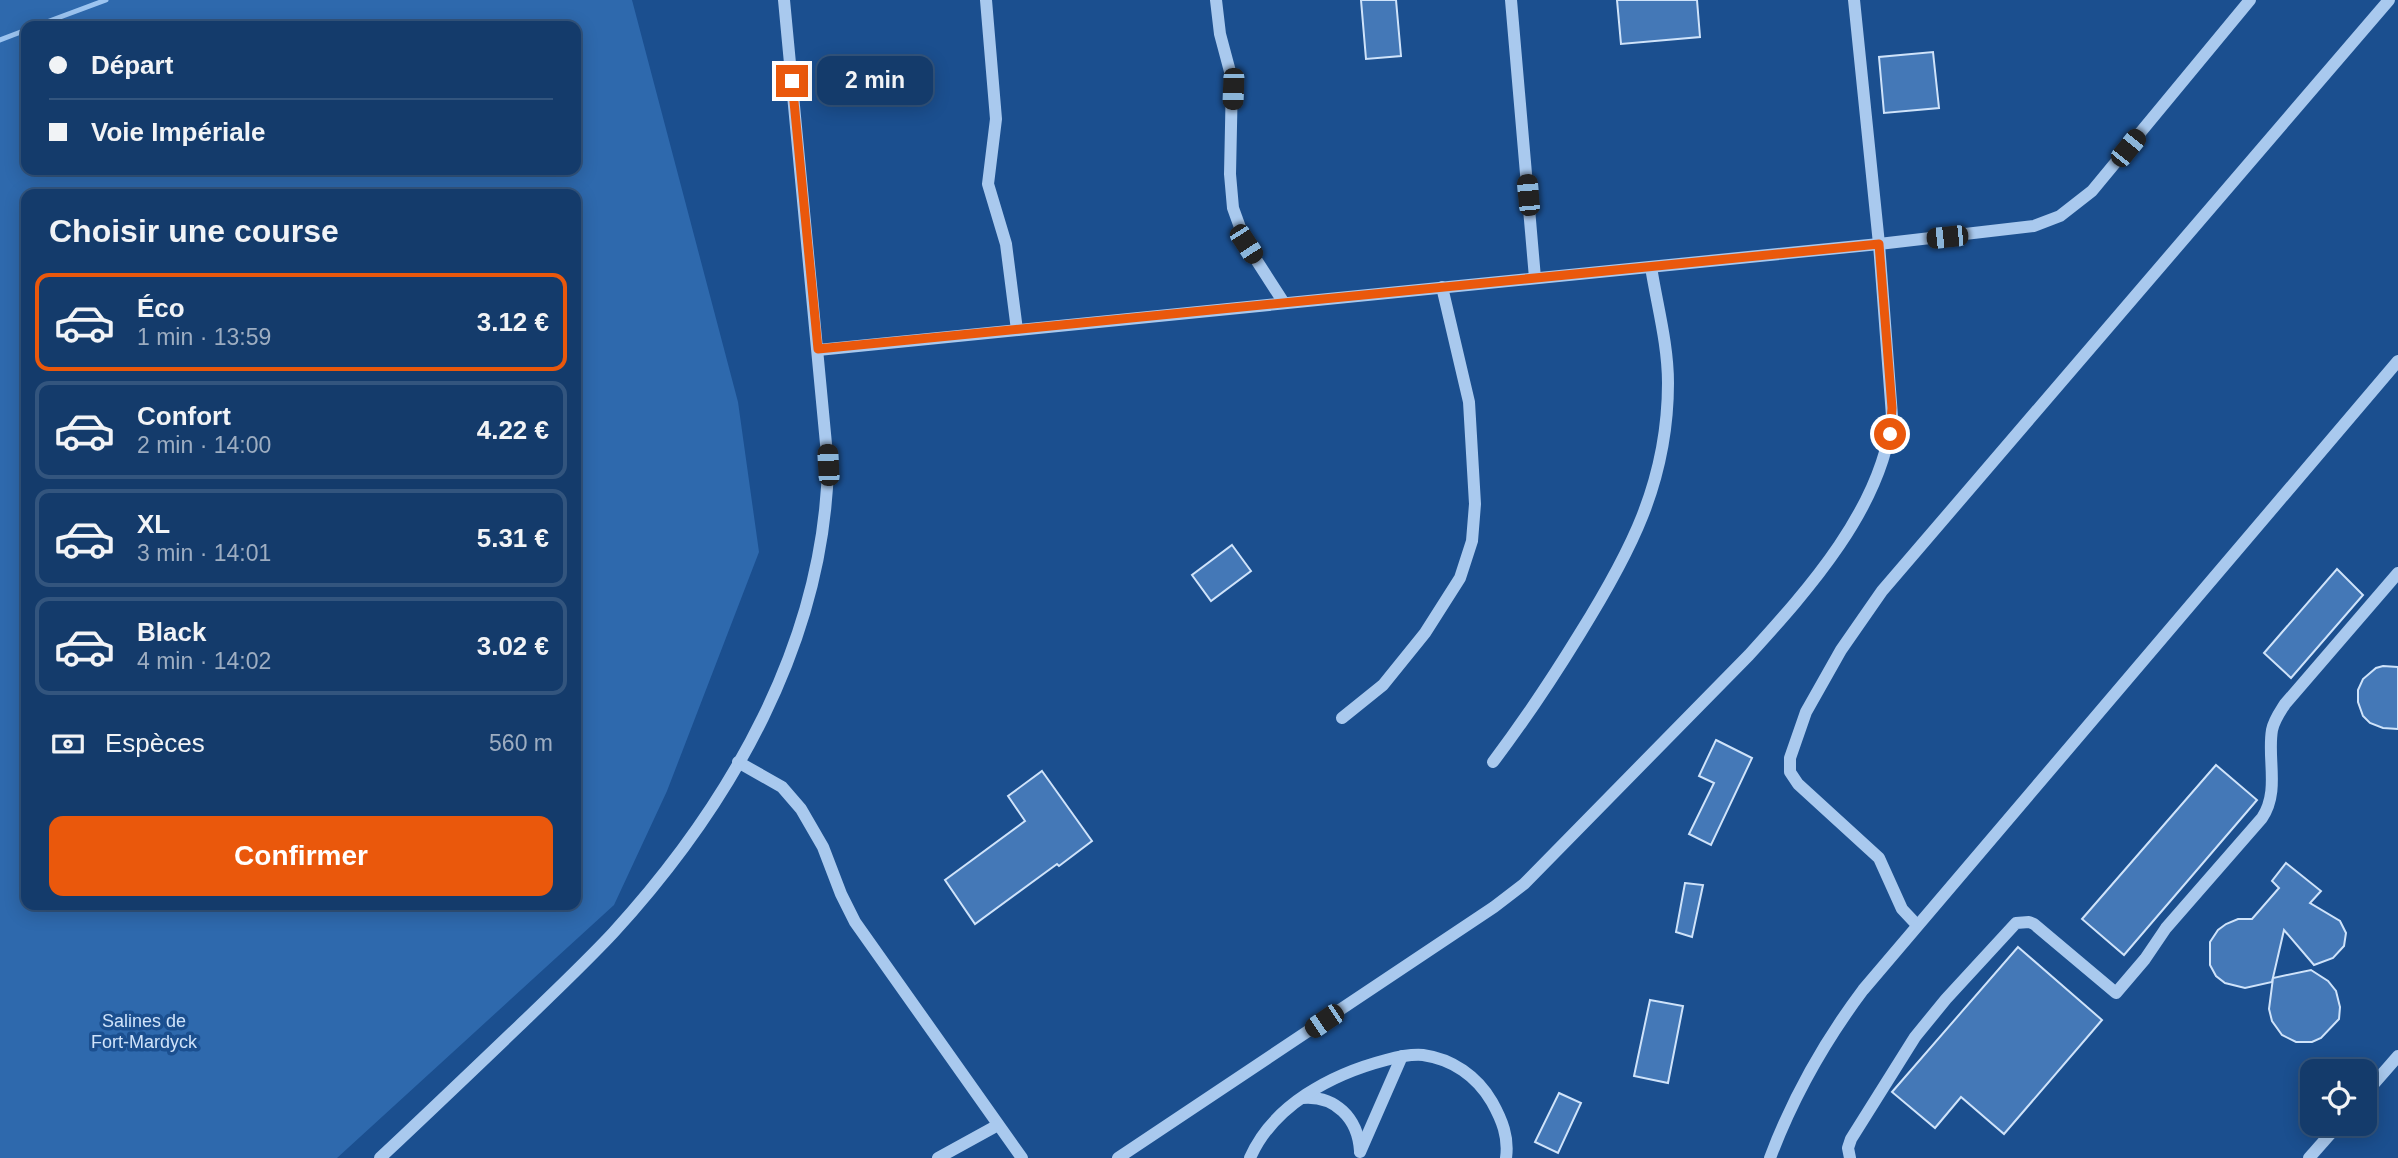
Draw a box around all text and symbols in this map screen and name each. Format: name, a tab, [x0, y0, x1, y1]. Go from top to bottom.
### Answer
text: Départ	[91, 50, 173, 80]
callout: 2 min	[816, 56, 932, 106]
route end	[776, 65, 808, 97]
text: 2 min	[845, 67, 905, 93]
car	[1222, 68, 1245, 110]
text: Voie Impériale	[91, 117, 265, 147]
car	[2107, 125, 2150, 171]
car	[1516, 173, 1541, 217]
text: Choisir une course	[49, 213, 339, 249]
car	[1226, 221, 1267, 267]
car	[1926, 224, 1969, 250]
icon: car	[53, 291, 116, 354]
text: Éco	[137, 293, 185, 323]
text: 3.12 €	[477, 307, 549, 337]
text: 1 min · 13:59	[137, 324, 271, 350]
icon: car	[53, 399, 116, 462]
text: Confort	[137, 401, 231, 431]
text: 4.22 €	[477, 415, 549, 445]
route start	[1874, 418, 1906, 450]
text: 2 min · 14:00	[137, 432, 271, 458]
car	[817, 443, 840, 487]
icon: car	[53, 507, 116, 570]
text: XL	[137, 509, 170, 539]
text: 5.31 €	[477, 523, 549, 553]
text: 3 min · 14:01	[137, 540, 271, 566]
icon: car	[53, 615, 116, 678]
text: Black	[137, 617, 206, 647]
text: 3.02 €	[477, 631, 549, 661]
text: 4 min · 14:02	[137, 648, 271, 674]
icon: cash	[49, 725, 87, 763]
text: Espèces	[105, 728, 205, 758]
text: 560 m	[489, 730, 553, 756]
button: Confirmer	[49, 816, 553, 896]
car	[1301, 1001, 1348, 1041]
park label: Salines de Fort-Mardyck	[91, 1011, 198, 1052]
map controls	[2300, 1059, 2377, 1136]
button: locate	[2300, 1059, 2377, 1136]

